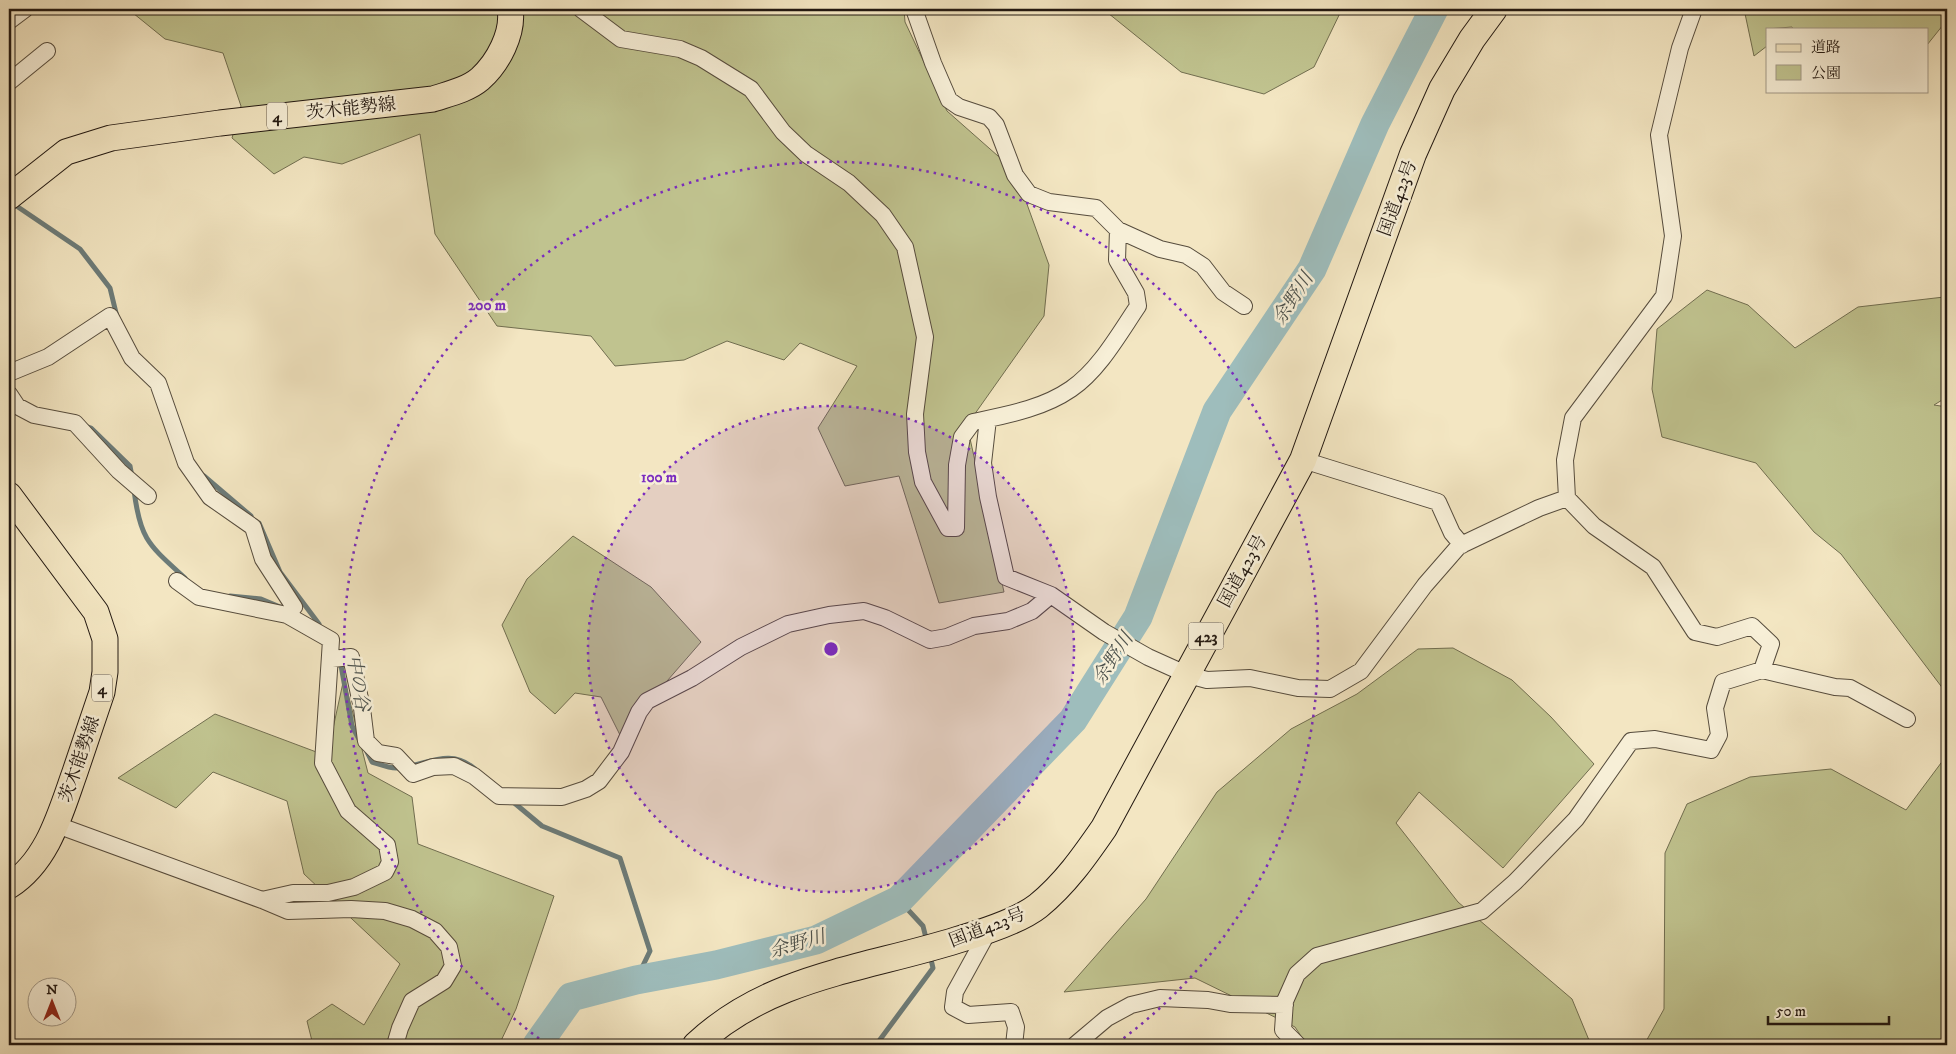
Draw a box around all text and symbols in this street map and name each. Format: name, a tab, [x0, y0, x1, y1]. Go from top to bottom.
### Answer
legend	[1766, 28, 1928, 92]
text: 道路	[1811, 38, 1841, 57]
text: 公園	[1811, 64, 1841, 83]
street label: 茨木能勢線	[305, 93, 397, 125]
road number: 4	[267, 102, 287, 130]
street label: 国道423号	[1374, 157, 1422, 240]
water label: 余野川	[1268, 267, 1320, 329]
text: 200 m	[468, 296, 507, 315]
text: 100 m	[641, 468, 678, 487]
street label: 国道423号	[1214, 531, 1272, 612]
road number: 423	[1188, 622, 1224, 650]
water label: 余野川	[1088, 627, 1140, 689]
centre of rings	[822, 640, 840, 658]
water label: 中の谷	[341, 653, 374, 714]
road number: 4	[92, 674, 112, 701]
street label: 茨木能勢線	[55, 713, 105, 805]
street label: 国道423号	[946, 903, 1029, 953]
water label: 余野川	[767, 925, 830, 963]
north arrow	[28, 976, 78, 1026]
text: N	[46, 981, 58, 999]
scale bar	[1768, 994, 1890, 1026]
text: 50 m	[1776, 1002, 1806, 1021]

